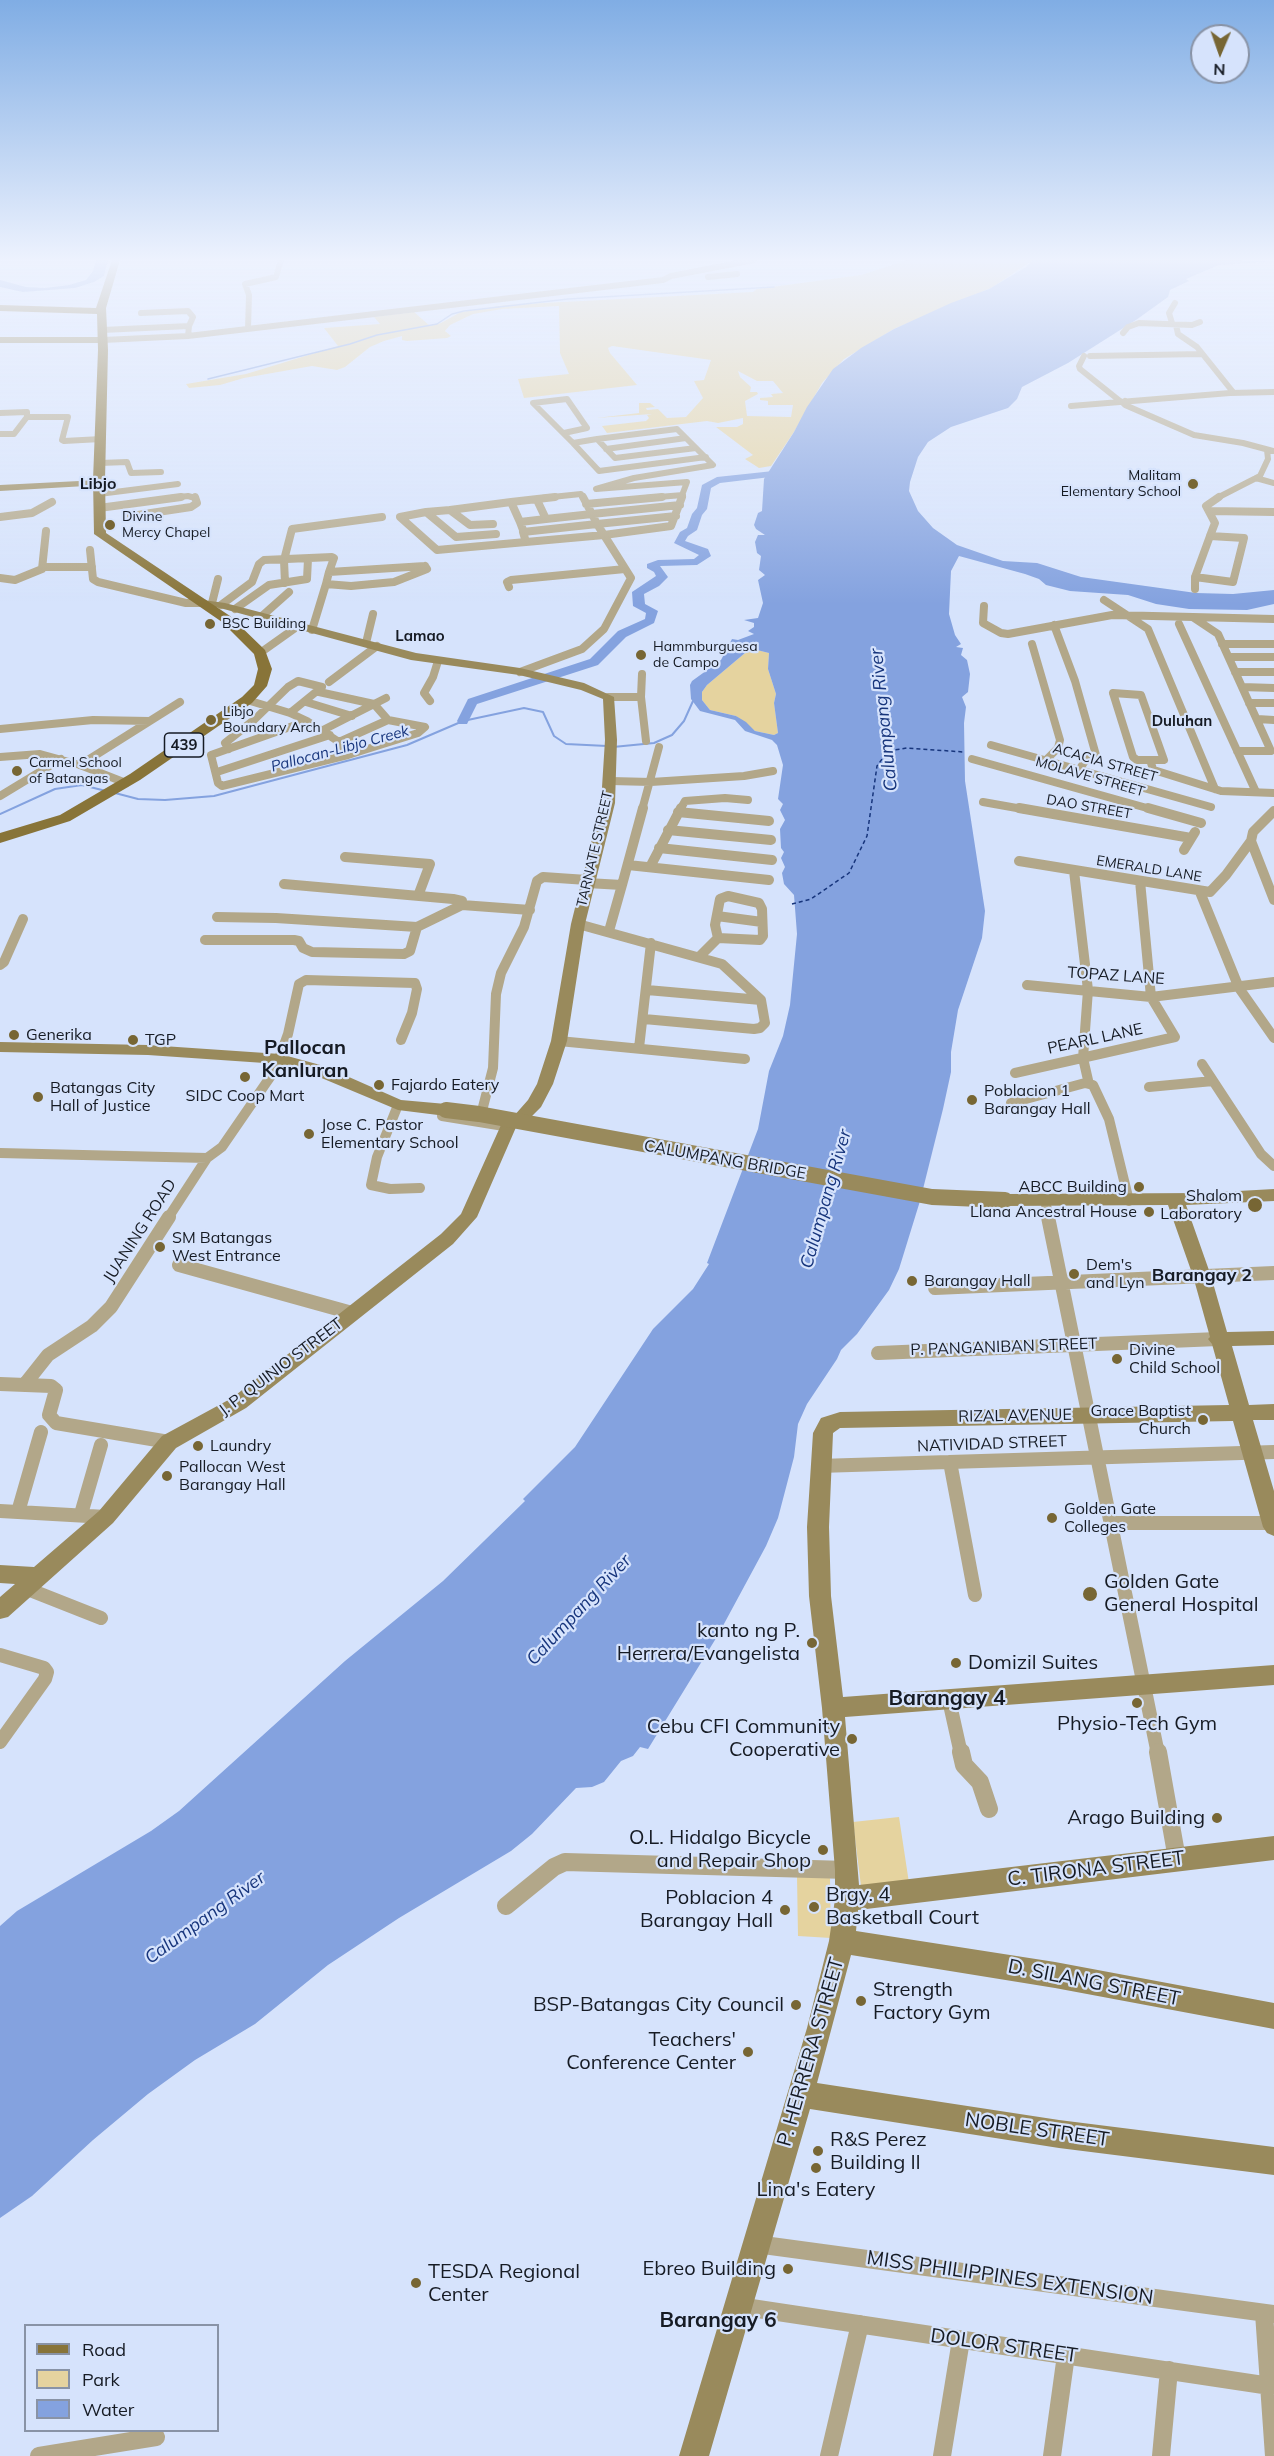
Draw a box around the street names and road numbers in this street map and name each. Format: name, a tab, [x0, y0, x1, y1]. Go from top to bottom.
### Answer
road number: 439	[164, 733, 204, 757]
street label: ACACIA STREET	[1051, 740, 1159, 786]
street label: MOLAVE STREET	[1033, 753, 1147, 801]
street label: TARNATE STREET	[573, 789, 617, 909]
street label: DAO STREET	[1045, 791, 1133, 823]
street label: EMERALD LANE	[1095, 852, 1203, 886]
street label: TOPAZ LANE	[1067, 963, 1165, 989]
street label: PEARL LANE	[1046, 1020, 1144, 1058]
street label: CALUMPANG BRIDGE	[643, 1136, 807, 1184]
street label: JUANING ROAD	[99, 1176, 181, 1286]
street label: J. P. QUINIO STREET	[215, 1314, 347, 1420]
street label: P. PANGANIBAN STREET	[910, 1334, 1098, 1360]
street label: RIZAL AVENUE	[958, 1405, 1072, 1427]
street label: NATIVIDAD STREET	[917, 1432, 1067, 1456]
street label: C. TIRONA STREET	[1006, 1846, 1186, 1892]
street label: P. HERRERA STREET	[773, 1955, 849, 2149]
street label: D. SILANG STREET	[1006, 1955, 1182, 2011]
street label: NOBLE STREET	[963, 2108, 1111, 2152]
street label: MISS PHILIPPINES EXTENSION	[865, 2246, 1155, 2310]
street label: DOLOR STREET	[929, 2324, 1079, 2368]

